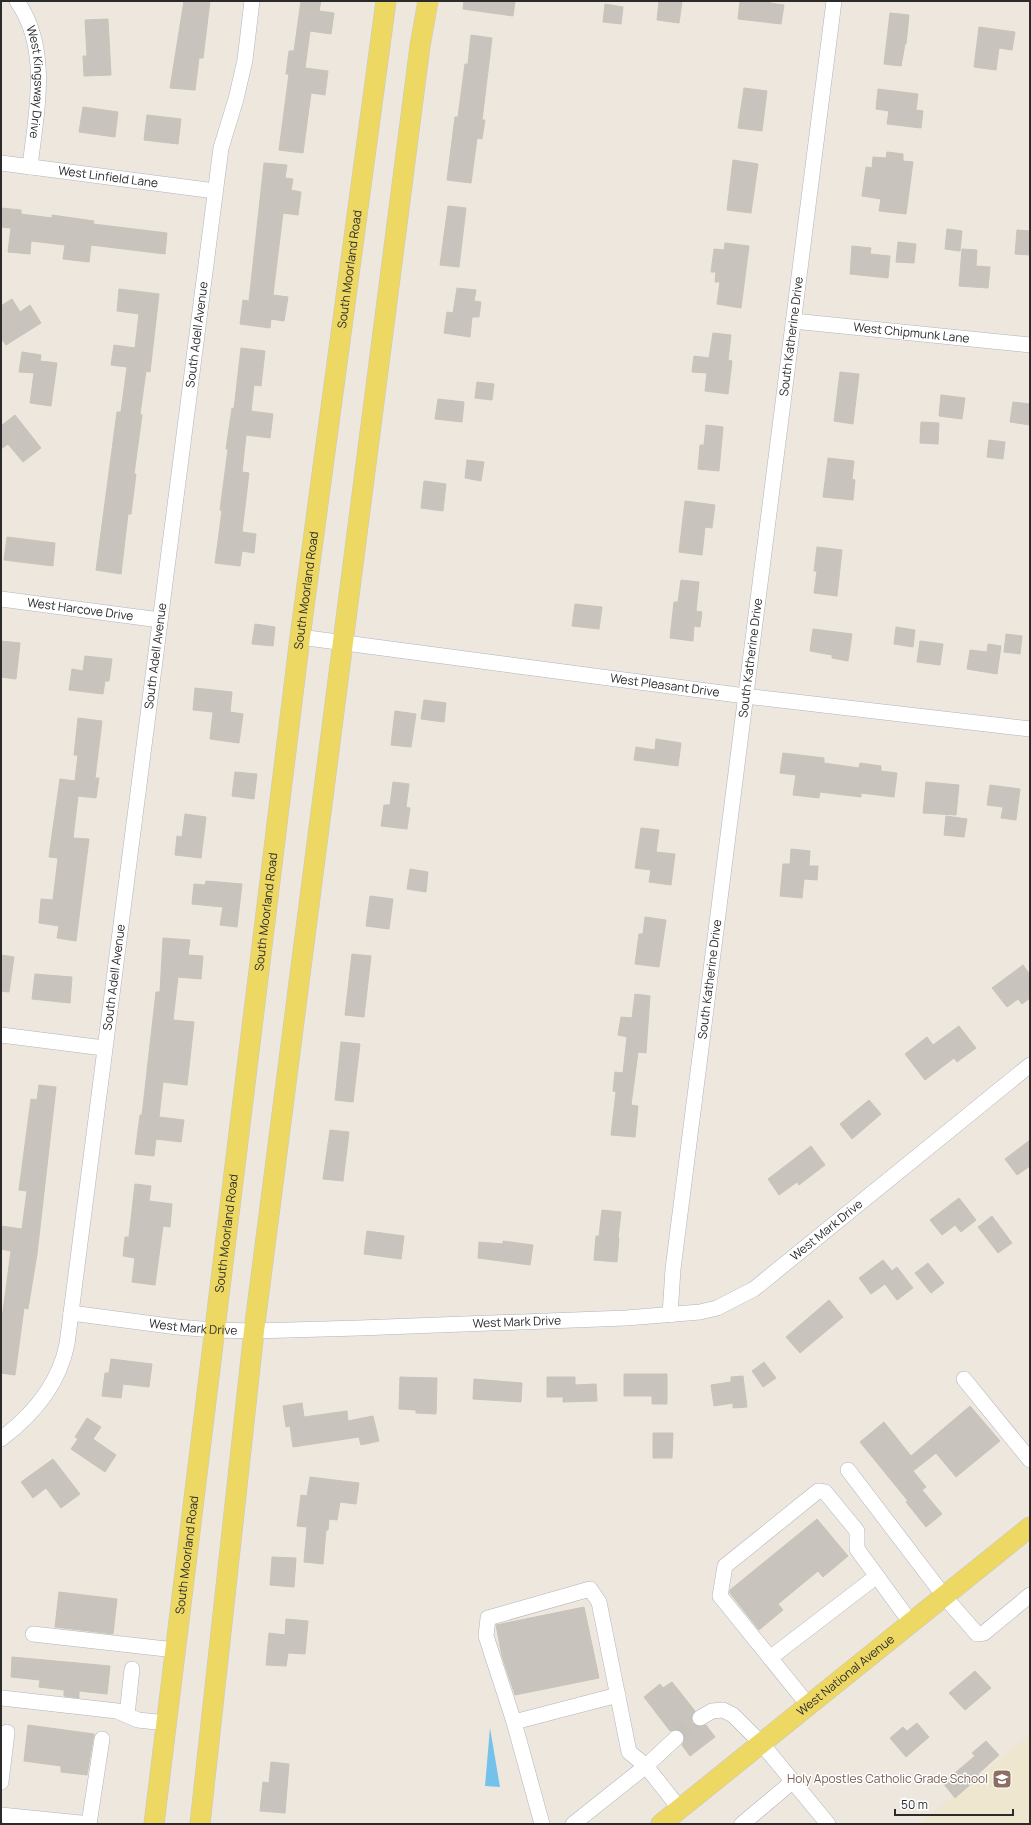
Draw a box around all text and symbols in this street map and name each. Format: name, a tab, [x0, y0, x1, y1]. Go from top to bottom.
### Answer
street label: West Kingsway Drive	[23, 23, 48, 140]
street label: West Linfield Lane	[57, 162, 159, 191]
street label: South Moorland Road	[333, 209, 366, 329]
street label: South Katherine Drive	[775, 276, 807, 397]
street label: South Adell Avenue	[181, 280, 212, 389]
street label: West Chipmunk Lane	[853, 318, 970, 347]
street label: South Moorland Road	[290, 530, 322, 650]
street label: West Harcove Drive	[26, 594, 134, 624]
street label: South Katherine Drive	[734, 597, 766, 719]
street label: South Adell Avenue	[140, 602, 170, 710]
street label: West Pleasant Drive	[609, 669, 721, 701]
street label: South Moorland Road	[250, 852, 281, 972]
street label: South Katherine Drive	[693, 919, 725, 1040]
street label: South Adell Avenue	[98, 923, 129, 1031]
street label: South Moorland Road	[210, 1173, 242, 1294]
street label: West Mark Drive	[786, 1195, 866, 1264]
street label: West Mark Drive	[472, 1311, 561, 1332]
street label: West Mark Drive	[148, 1314, 237, 1339]
street label: South Moorland Road	[171, 1495, 202, 1615]
street label: West National Avenue	[793, 1631, 898, 1720]
school or university icon: Holy Apostles Catholic Grade School	[991, 1768, 1013, 1790]
place label: Holy Apostles Catholic Grade School	[787, 1770, 988, 1787]
scale bar	[895, 1791, 1013, 1817]
text: 50 m	[901, 1796, 928, 1813]

